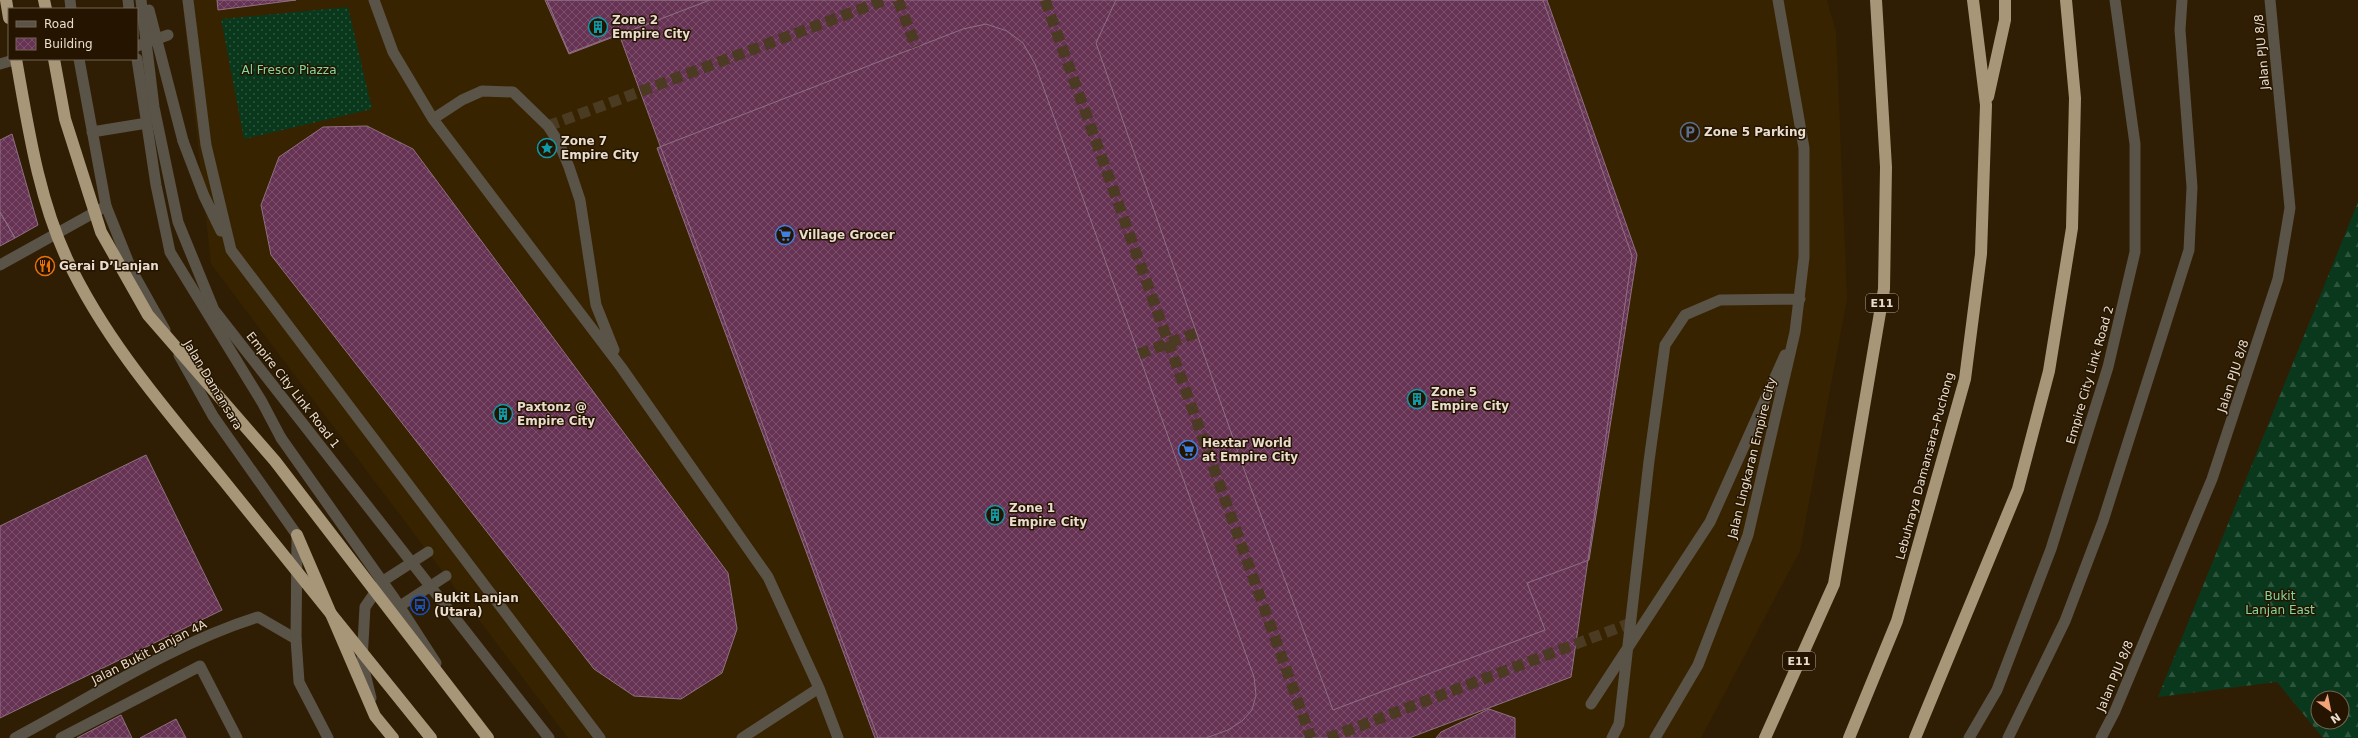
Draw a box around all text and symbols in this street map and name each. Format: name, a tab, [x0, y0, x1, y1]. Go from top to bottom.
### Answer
legend	[8, 8, 138, 60]
place label: Zone 2 Empire City	[612, 13, 690, 41]
street label: Jalan PJU 8/8	[2252, 14, 2272, 91]
building icon: Zone 2 Empire City	[587, 16, 609, 38]
text: Road	[44, 17, 74, 31]
text: Building	[44, 37, 93, 51]
park label: Al Fresco Piazza	[241, 63, 337, 77]
parking icon: Zone 5 Parking	[1679, 121, 1701, 143]
place label: Zone 5 Parking	[1704, 125, 1806, 139]
place label: Zone 7 Empire City	[561, 134, 639, 162]
place icon: Zone 7 Empire City	[536, 137, 558, 159]
supermarket icon: Village Grocer	[774, 224, 796, 246]
place label: Village Grocer	[799, 228, 895, 242]
restaurant icon: Gerai D’Lanjan	[34, 255, 56, 277]
place label: Gerai D’Lanjan	[59, 259, 159, 273]
road number: E11	[1866, 294, 1898, 312]
street label: Empire City Link Road 2	[2064, 304, 2116, 446]
street label: Empire City Link Road 1	[243, 329, 343, 451]
street label: Jalan Damansara	[180, 337, 245, 432]
street label: Jalan PJU 8/8	[2214, 338, 2251, 415]
street label: Lebuhraya Damansara–Puchong	[1893, 371, 1957, 561]
street label: Jalan Lingkaran Empire City	[1725, 376, 1779, 541]
place label: Zone 5 Empire City	[1431, 385, 1509, 413]
building icon: Zone 5 Empire City	[1406, 388, 1428, 410]
place label: Paxtonz @ Empire City	[517, 400, 595, 428]
building icon: Paxtonz @ Empire City	[492, 403, 514, 425]
place label: Hextar World at Empire City	[1202, 436, 1298, 464]
supermarket icon: Hextar World at Empire City	[1177, 439, 1199, 461]
place label: Zone 1 Empire City	[1009, 501, 1087, 529]
building icon: Zone 1 Empire City	[984, 504, 1006, 526]
park label: Bukit Lanjan East	[2245, 589, 2315, 617]
place label: Bukit Lanjan (Utara)	[434, 591, 519, 619]
bus stop icon: Bukit Lanjan (Utara)	[409, 594, 431, 616]
street label: Jalan Bukit Lanjan 4A	[88, 617, 210, 688]
street label: Jalan PJU 8/8	[2093, 638, 2136, 714]
road number: E11	[1783, 652, 1815, 670]
north arrow	[2310, 690, 2350, 730]
text: N	[2328, 710, 2343, 726]

